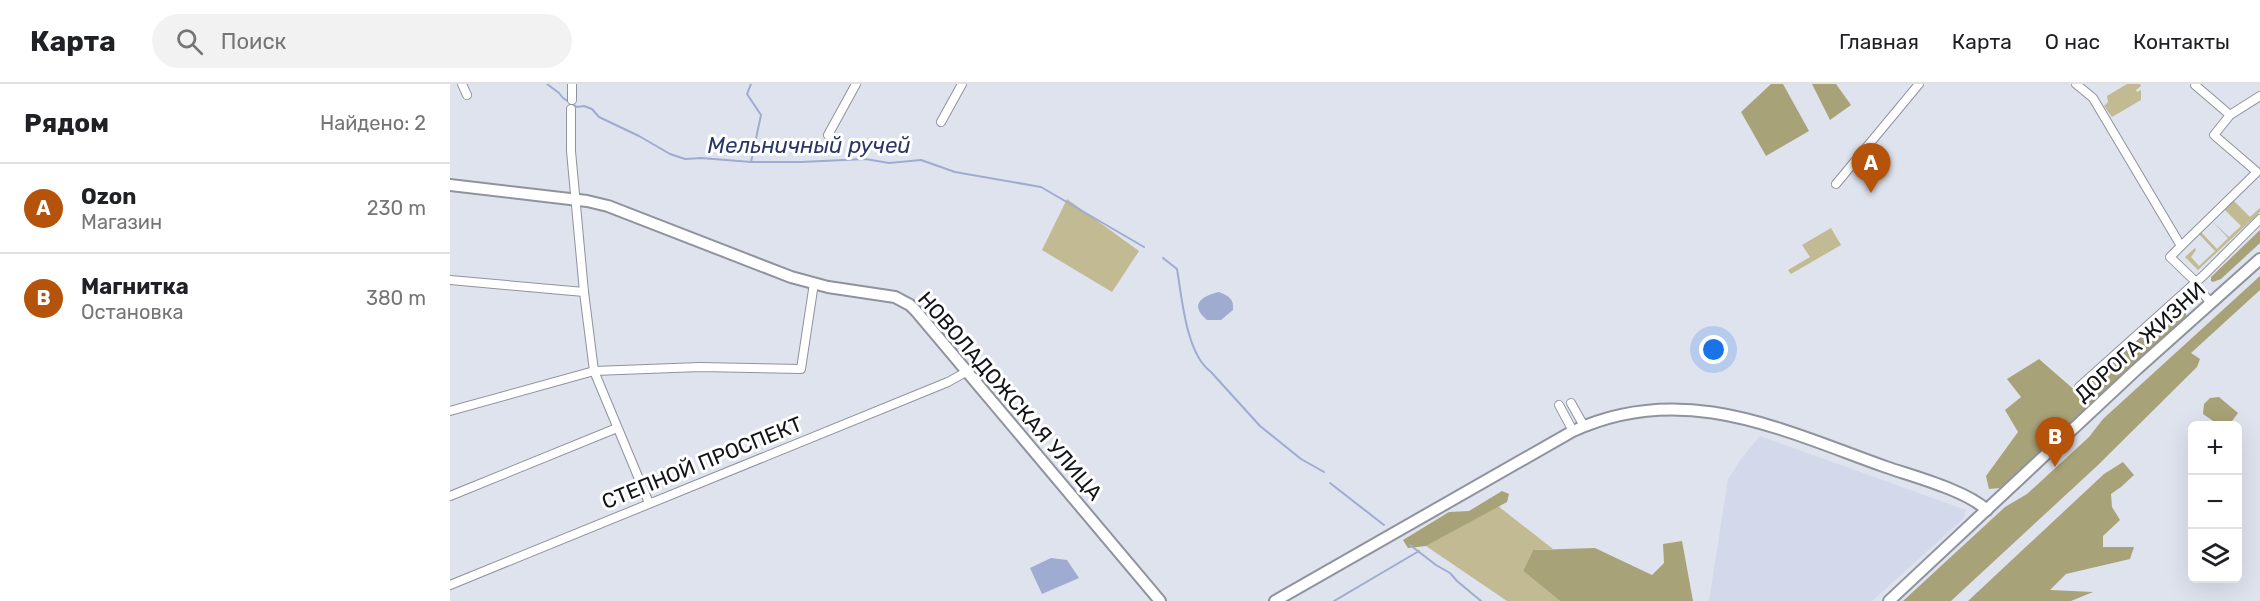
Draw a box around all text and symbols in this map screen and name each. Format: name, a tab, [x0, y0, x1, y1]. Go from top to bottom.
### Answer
search box	[152, 14, 572, 68]
text: Карта	[30, 25, 116, 58]
icon: search	[173, 25, 206, 58]
text: Поиск	[221, 28, 286, 55]
text: Главная	[1839, 29, 1919, 54]
text: Карта	[1952, 29, 2012, 54]
text: О нас	[2045, 29, 2100, 54]
text: Контакты	[2133, 29, 2230, 54]
text: Рядом	[24, 108, 109, 139]
text: Найдено: 2	[320, 111, 426, 135]
water label: Мельничный ручей	[708, 132, 910, 159]
pin: A	[1852, 144, 1890, 193]
text: Ozon	[81, 183, 136, 210]
text: A	[36, 196, 51, 220]
text: 230 m	[367, 196, 426, 220]
text: Магазин	[81, 210, 162, 234]
text: Магнитка	[81, 273, 189, 300]
street label: ДОРОГА ЖИЗНИ	[2069, 276, 2210, 407]
text: B	[36, 286, 51, 310]
text: 380 m	[366, 286, 426, 310]
street label: НОВОЛАДОЖСКАЯ УЛИЦА	[913, 286, 1108, 505]
text: Остановка	[81, 300, 184, 324]
your location	[1699, 335, 1728, 364]
street label: СТЕПНОЙ ПРОСПЕКТ	[598, 411, 806, 514]
pin: B	[2036, 418, 2074, 467]
map controls	[2188, 421, 2242, 583]
button: +	[2188, 421, 2242, 475]
button: −	[2188, 475, 2242, 529]
button: layers	[2188, 529, 2242, 583]

